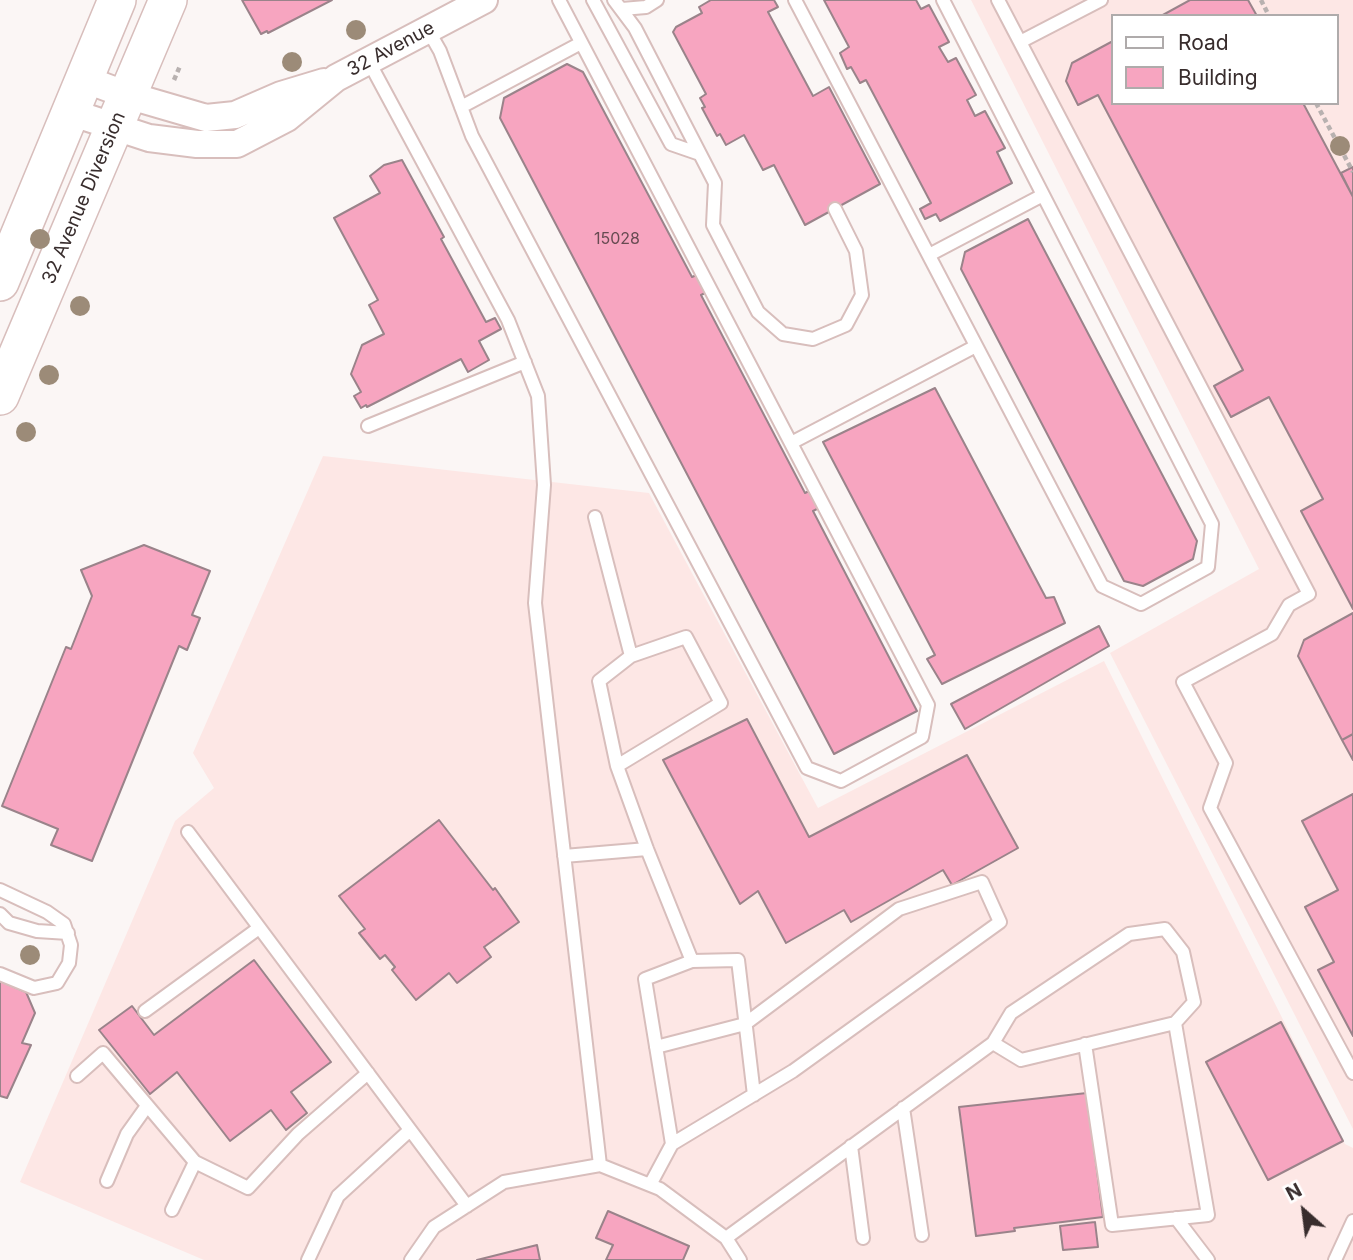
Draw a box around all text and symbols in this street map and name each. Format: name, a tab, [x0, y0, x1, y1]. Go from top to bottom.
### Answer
legend	[1112, 14, 1339, 105]
street label: 32 Avenue	[344, 17, 438, 81]
text: Road	[1178, 30, 1229, 55]
text: Building	[1178, 65, 1258, 90]
street label: 32 Avenue Diversion	[37, 108, 131, 288]
house number: 15028	[594, 229, 640, 249]
north arrow	[1269, 1176, 1339, 1246]
text: N	[1282, 1178, 1306, 1206]

